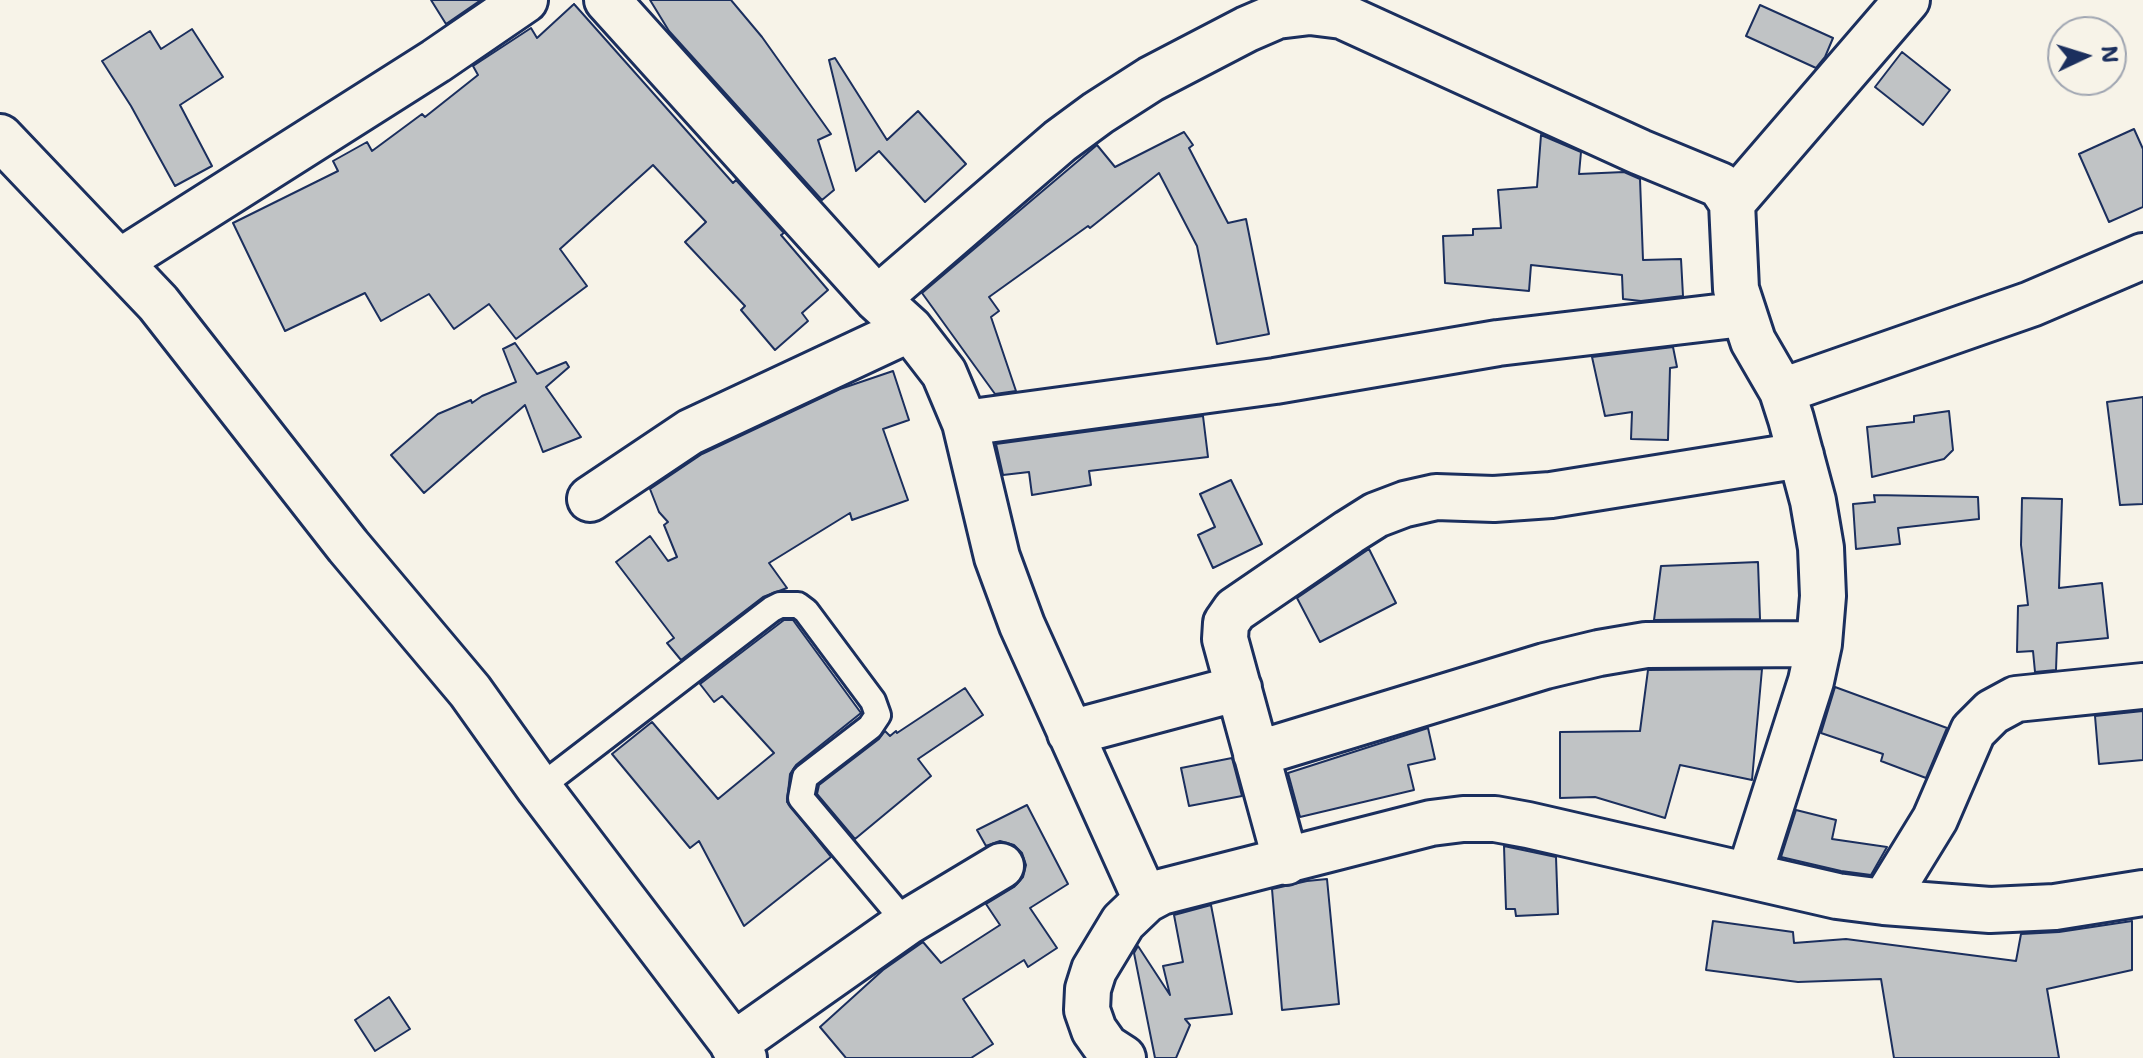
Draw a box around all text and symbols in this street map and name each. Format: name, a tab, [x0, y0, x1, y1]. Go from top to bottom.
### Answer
north arrow	[2047, 16, 2127, 96]
text: N	[2094, 45, 2125, 64]

